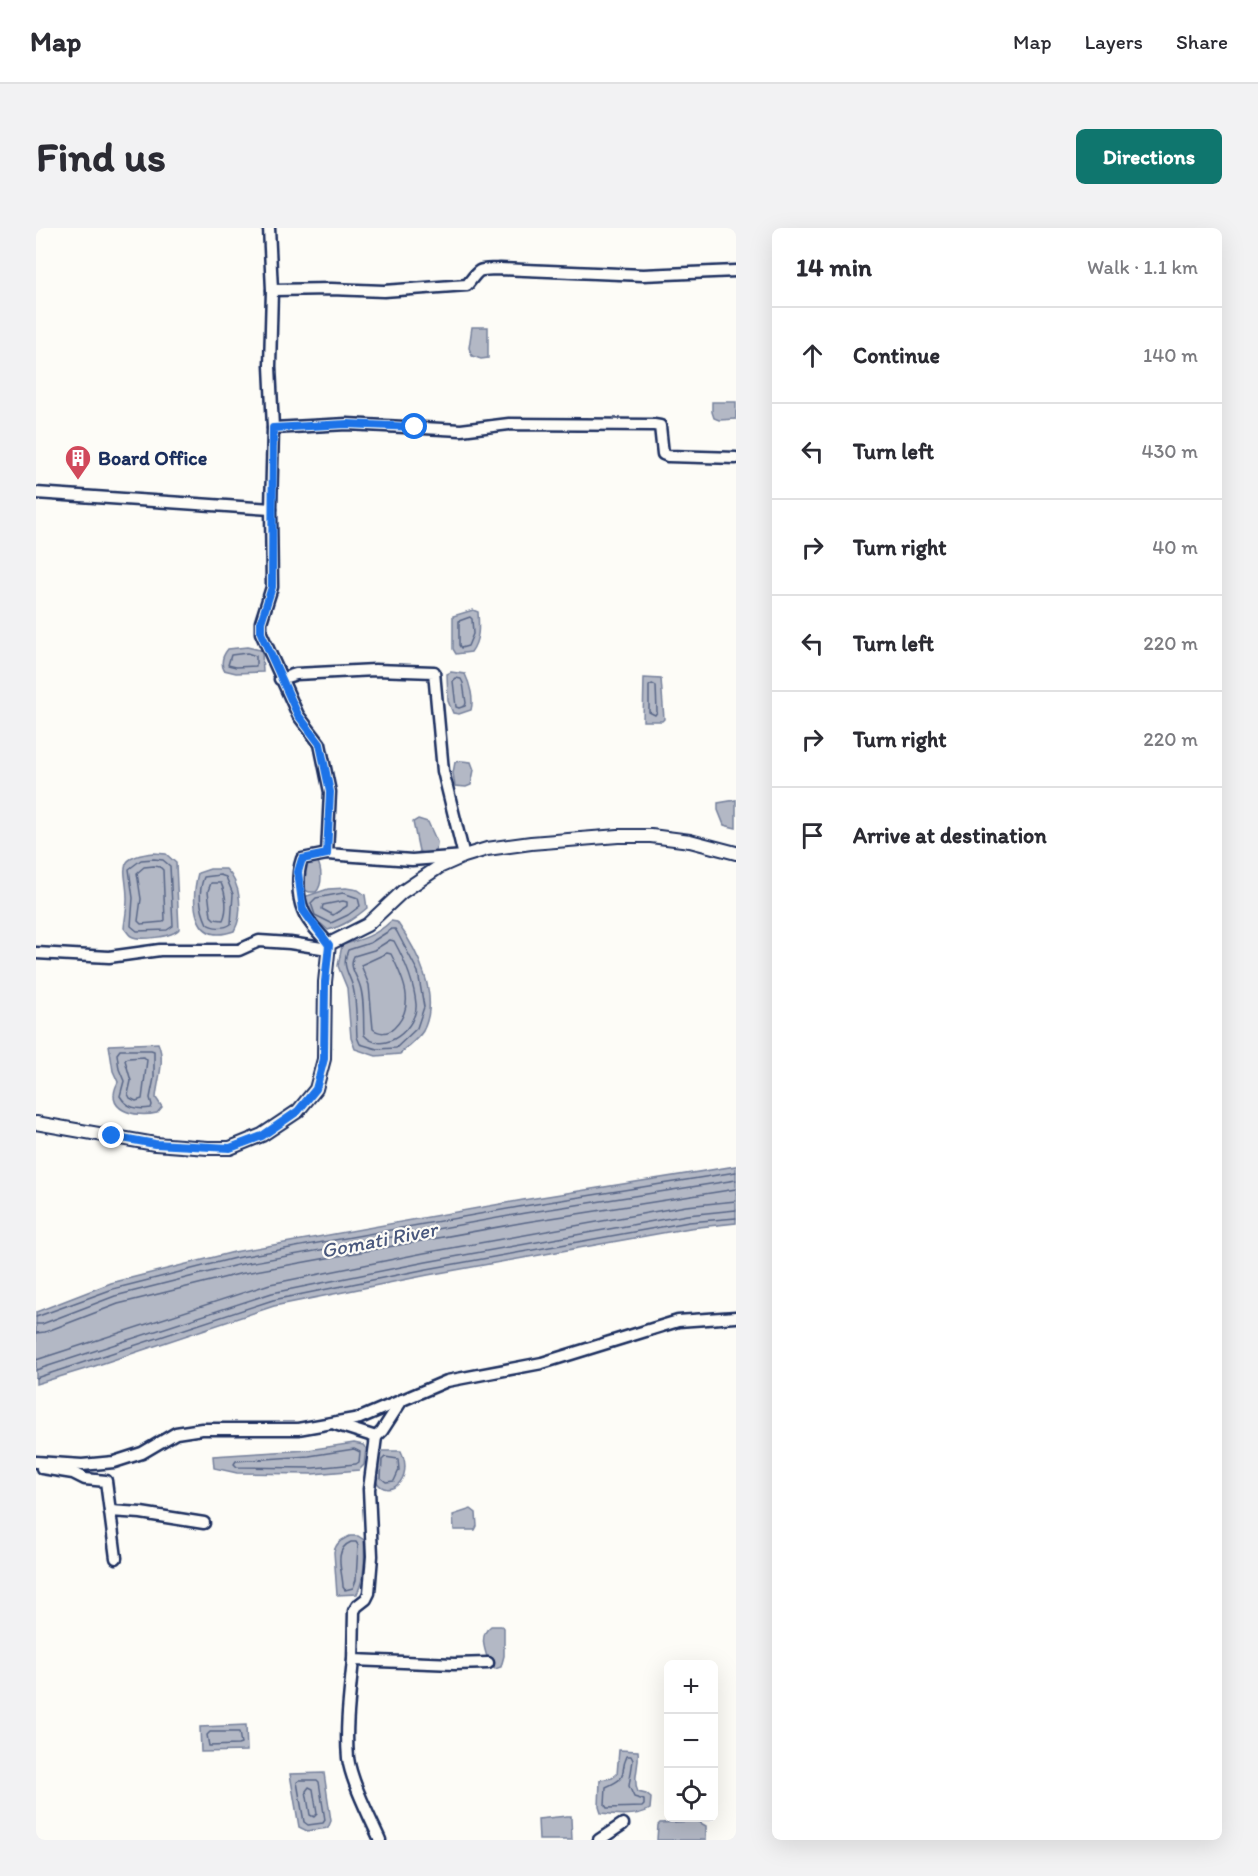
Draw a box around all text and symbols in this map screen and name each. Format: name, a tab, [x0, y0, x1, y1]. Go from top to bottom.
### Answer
text: Map	[30, 24, 81, 58]
text: Map	[1013, 29, 1052, 54]
text: Layers	[1085, 29, 1143, 54]
text: Share	[1176, 29, 1228, 54]
button: Directions	[1076, 129, 1222, 184]
text: Find us	[36, 131, 166, 182]
text: 14 min	[796, 251, 872, 283]
text: Walk · 1.1 km	[1087, 255, 1198, 279]
icon: ahead	[796, 339, 829, 372]
text: Continue	[853, 342, 940, 369]
text: 140 m	[1143, 343, 1198, 367]
route start	[401, 413, 427, 439]
icon: left	[796, 435, 829, 468]
text: Turn left	[853, 438, 934, 465]
text: 430 m	[1141, 439, 1198, 463]
building icon: Board Office	[63, 443, 93, 481]
place label: Board Office	[98, 446, 208, 470]
icon: right	[796, 531, 829, 564]
text: Turn right	[853, 534, 947, 561]
text: 40 m	[1152, 535, 1198, 559]
icon: left	[796, 627, 829, 660]
text: Turn left	[853, 630, 934, 657]
text: 220 m	[1143, 631, 1198, 655]
icon: right	[796, 723, 829, 756]
text: Turn right	[853, 726, 947, 753]
text: 220 m	[1143, 727, 1198, 751]
icon: arrive	[796, 819, 829, 852]
text: Arrive at destination	[853, 822, 1047, 849]
route end	[98, 1122, 124, 1148]
water label: Gomati River	[319, 1216, 441, 1263]
map controls	[664, 1660, 718, 1822]
button: +	[664, 1660, 718, 1714]
button: −	[664, 1714, 718, 1768]
button: locate	[664, 1768, 718, 1822]

